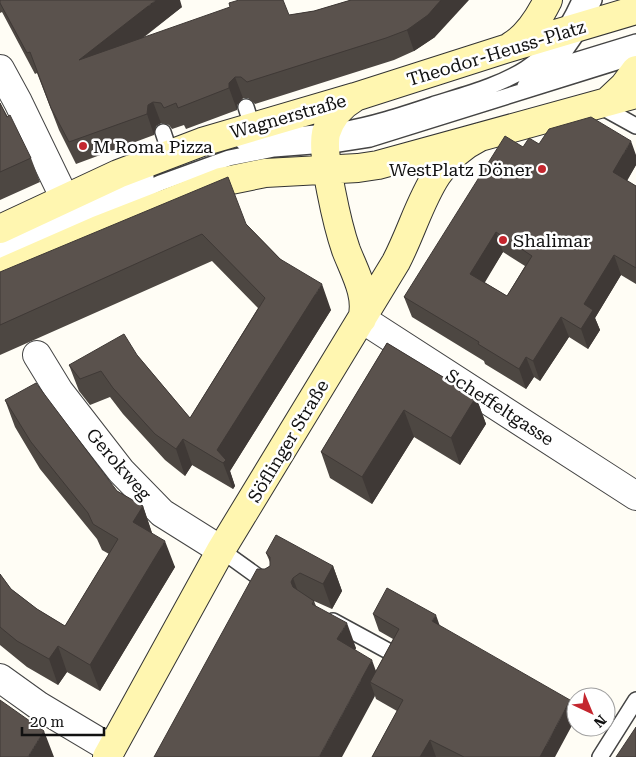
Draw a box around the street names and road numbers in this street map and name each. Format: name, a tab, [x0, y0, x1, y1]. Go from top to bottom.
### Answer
street label: Theodor-Heuss-Platz	[404, 16, 588, 90]
street label: Wagnerstraße	[228, 89, 349, 143]
street label: Scheffeltgasse	[442, 364, 558, 450]
street label: Söflinger Straße	[243, 376, 333, 506]
street label: Gerokweg	[82, 424, 156, 505]

